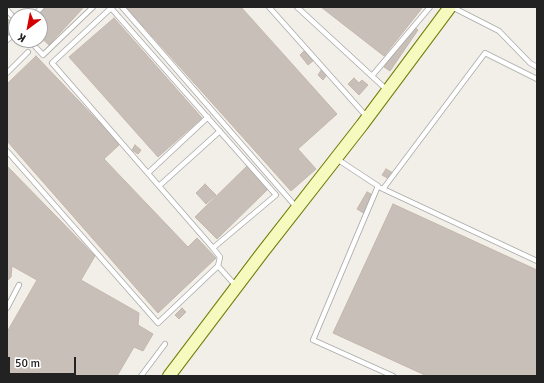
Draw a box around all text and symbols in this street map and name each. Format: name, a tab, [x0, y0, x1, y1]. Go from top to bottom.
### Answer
north arrow	[8, 8, 48, 48]
text: K	[16, 30, 28, 45]
scale bar	[10, 349, 78, 375]
text: 50 m	[15, 356, 40, 371]

